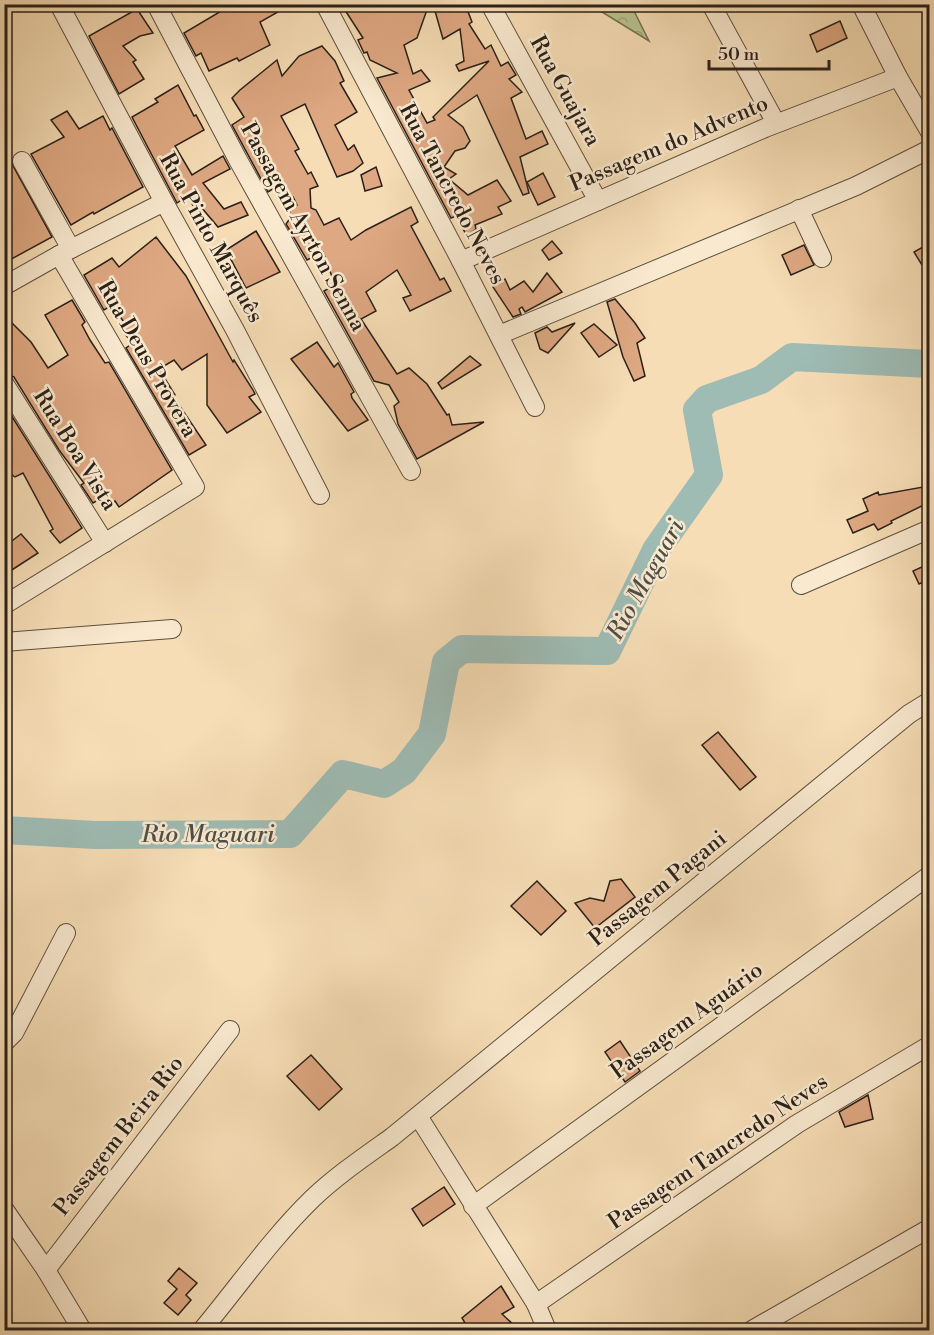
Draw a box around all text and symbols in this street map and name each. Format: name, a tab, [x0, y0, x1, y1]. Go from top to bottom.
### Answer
street label: Rua Guajara	[524, 31, 607, 152]
scale bar	[709, 33, 829, 71]
text: 50 m	[718, 43, 760, 66]
street label: Passagem do Advento	[566, 90, 772, 198]
street label: Rua Tancredo Neves	[393, 99, 511, 289]
street label: Passagem Ayrton Senna	[234, 118, 372, 337]
street label: Rua Pinto Marquês	[153, 148, 269, 328]
street label: Rua Deus Provera	[91, 276, 203, 443]
street label: Rua Boa Vista	[27, 384, 123, 516]
water label: Rio Maguari	[600, 514, 692, 647]
water label: Rio Maguari	[140, 820, 275, 850]
street label: Passagem Pagani	[584, 825, 732, 953]
street label: Passagem Aguário	[606, 957, 768, 1085]
street label: Passagem Beira Rio	[48, 1051, 190, 1221]
street label: Passagem Tancredo Neves	[603, 1068, 833, 1236]

